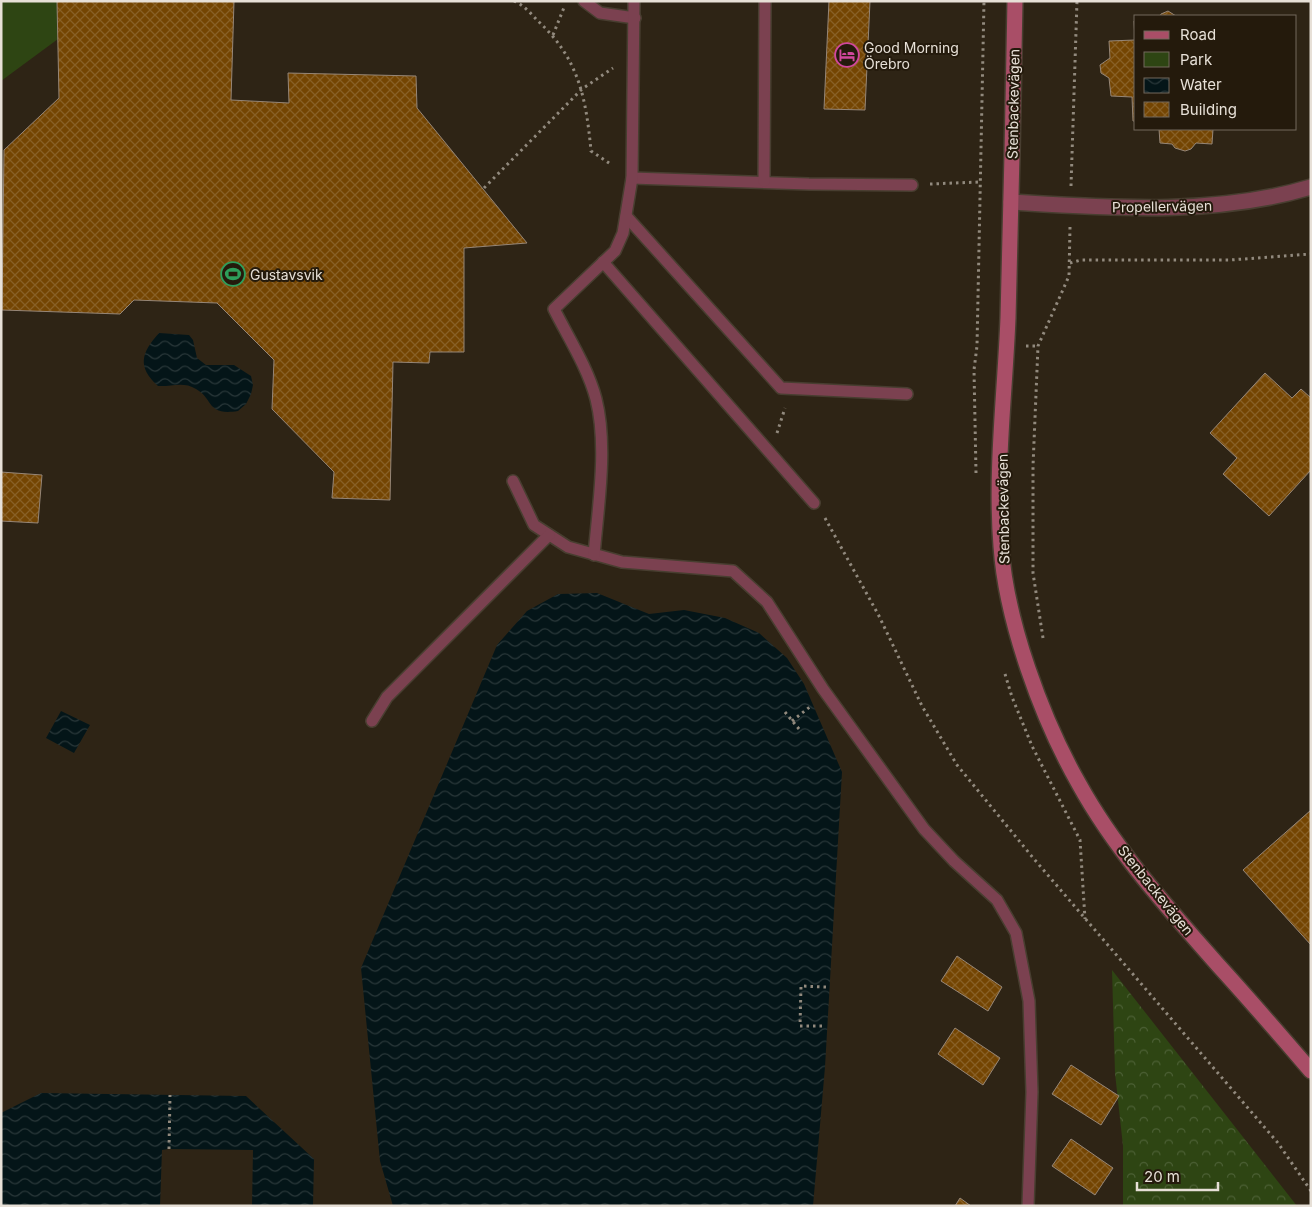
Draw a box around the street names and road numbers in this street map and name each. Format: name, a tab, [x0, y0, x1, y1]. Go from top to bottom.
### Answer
street label: Stenbackevägen	[1004, 49, 1022, 159]
street label: Propellervägen	[1112, 197, 1212, 215]
street label: Stenbackevägen	[994, 454, 1012, 564]
street label: Stenbackevägen	[1115, 842, 1197, 938]

